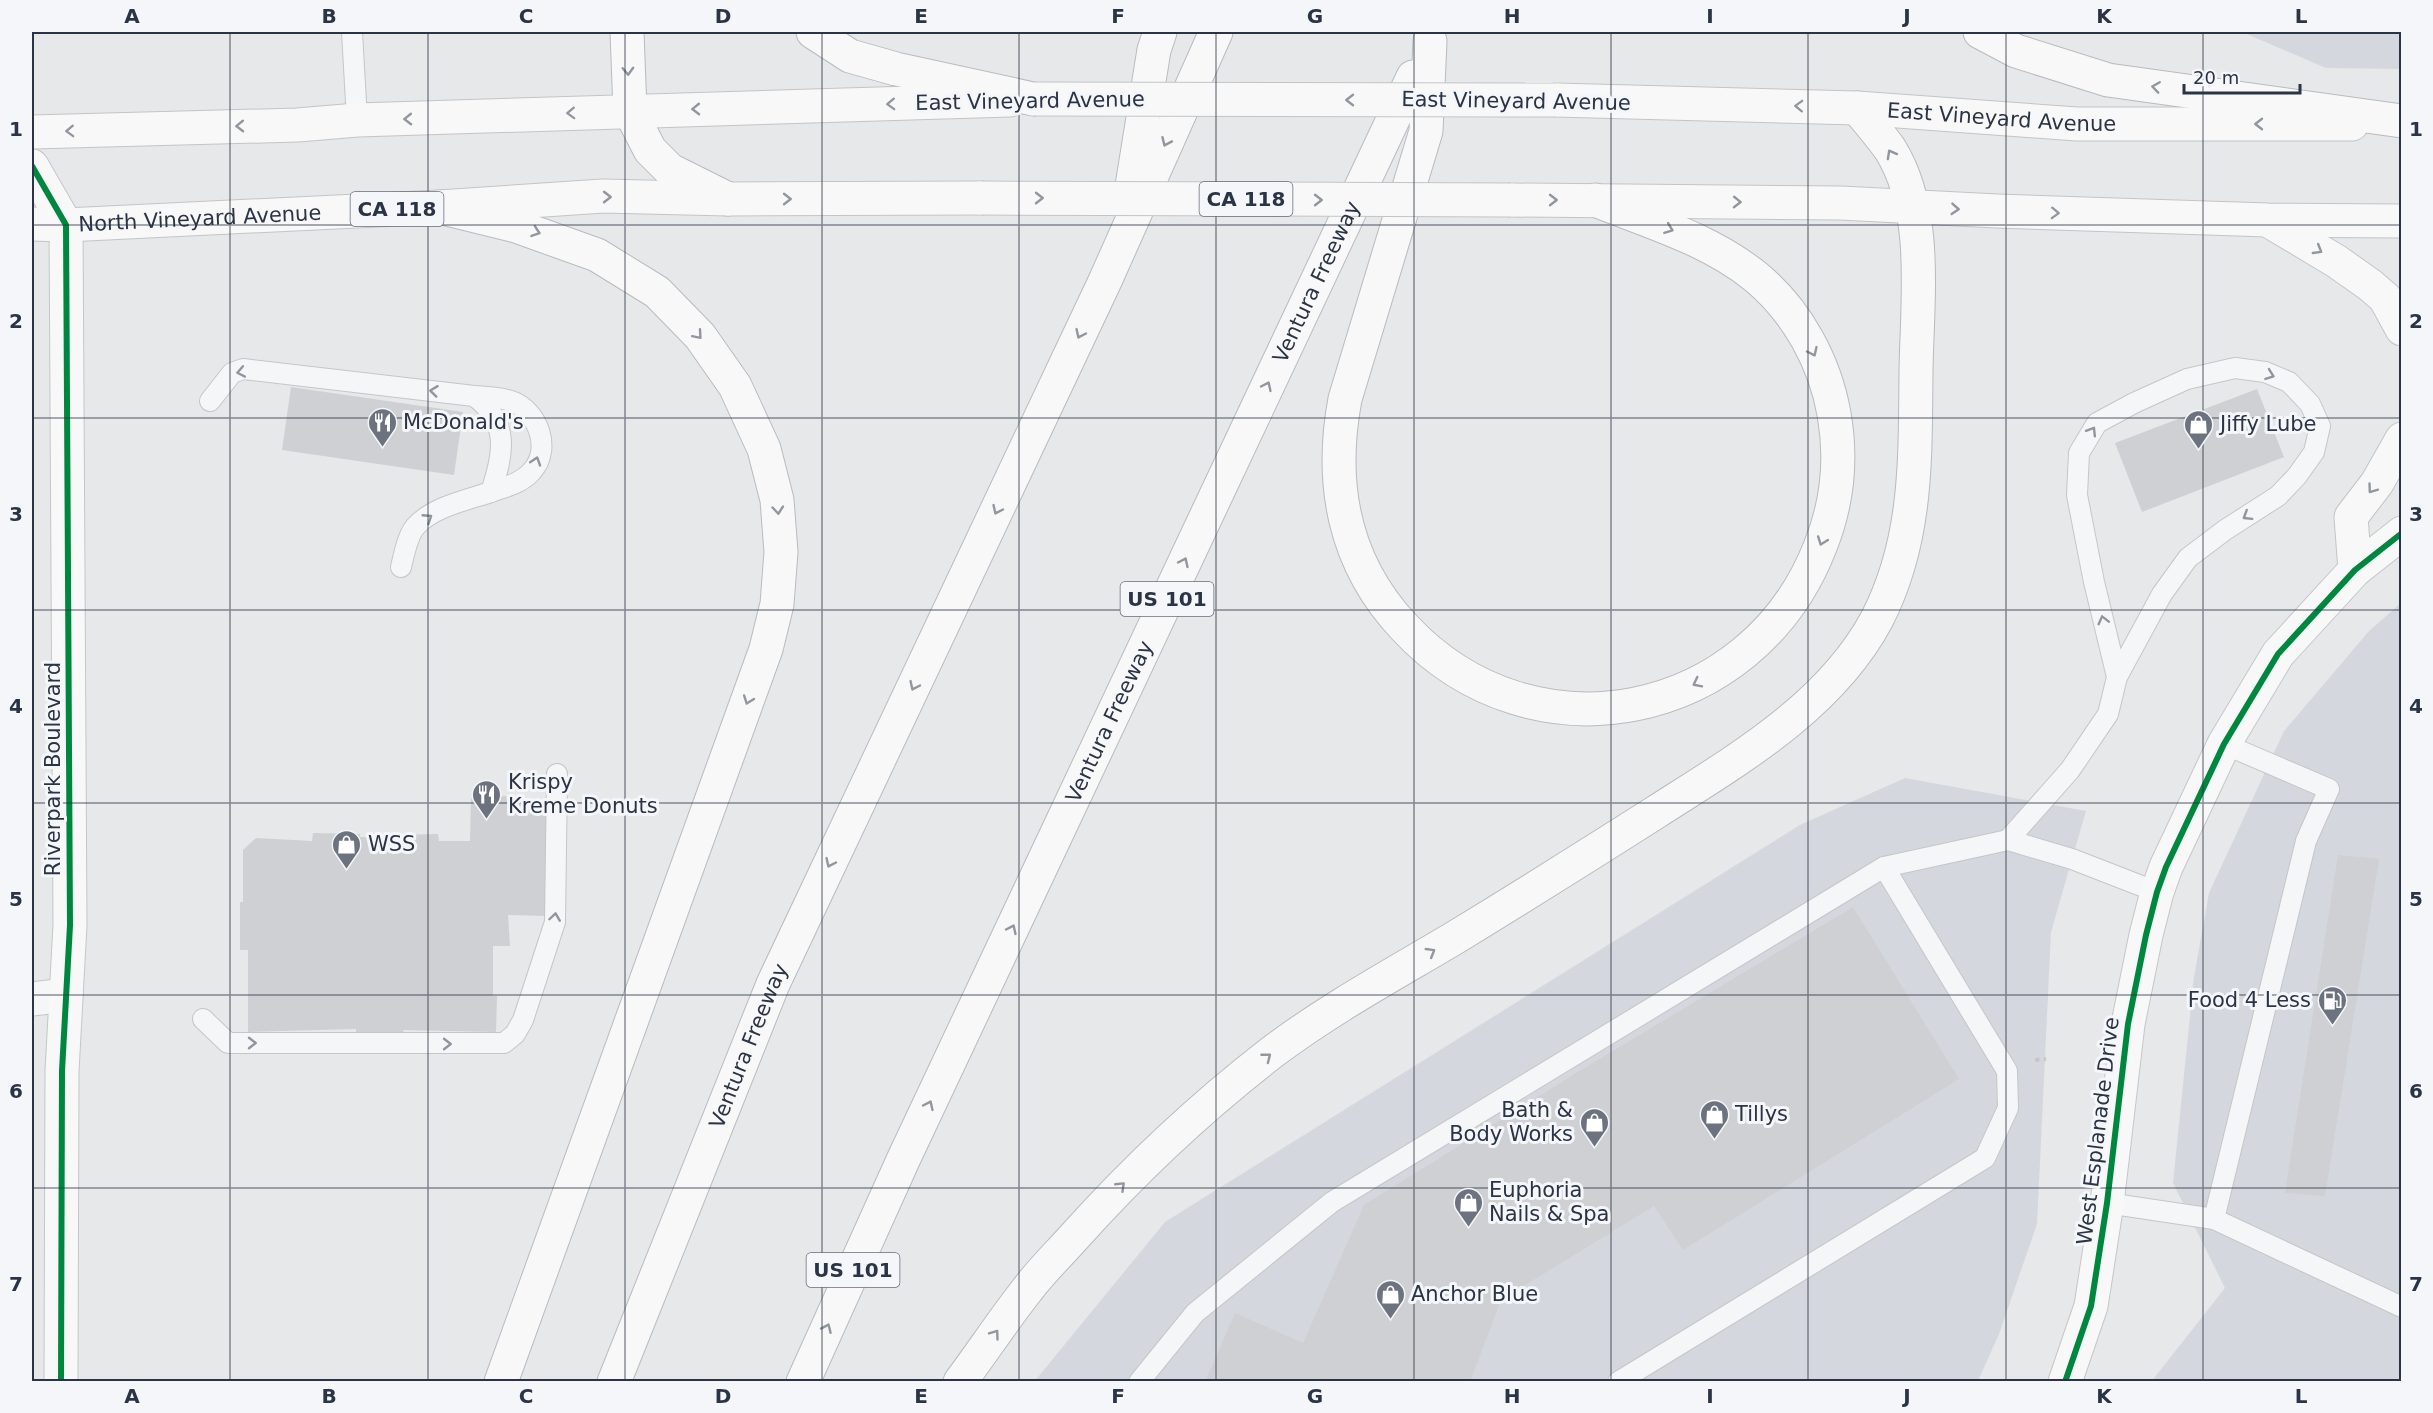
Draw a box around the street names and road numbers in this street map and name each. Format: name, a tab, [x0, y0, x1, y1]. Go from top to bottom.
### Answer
street label: East Vineyard Avenue	[915, 87, 1145, 115]
street label: East Vineyard Avenue	[1401, 87, 1631, 115]
street label: East Vineyard Avenue	[1886, 98, 2116, 136]
road number: CA 118	[1200, 182, 1292, 216]
road number: CA 118	[350, 192, 444, 226]
street label: Ventura Freeway	[1268, 197, 1365, 367]
street label: North Vineyard Avenue	[78, 201, 322, 236]
road number: US 101	[1120, 582, 1214, 616]
street label: Ventura Freeway	[1061, 637, 1158, 806]
street label: Riverpark Boulevard	[41, 662, 65, 876]
street label: Ventura Freeway	[705, 960, 793, 1132]
street label: West Esplanade Drive	[2072, 1016, 2124, 1246]
road number: US 101	[806, 1253, 900, 1287]

